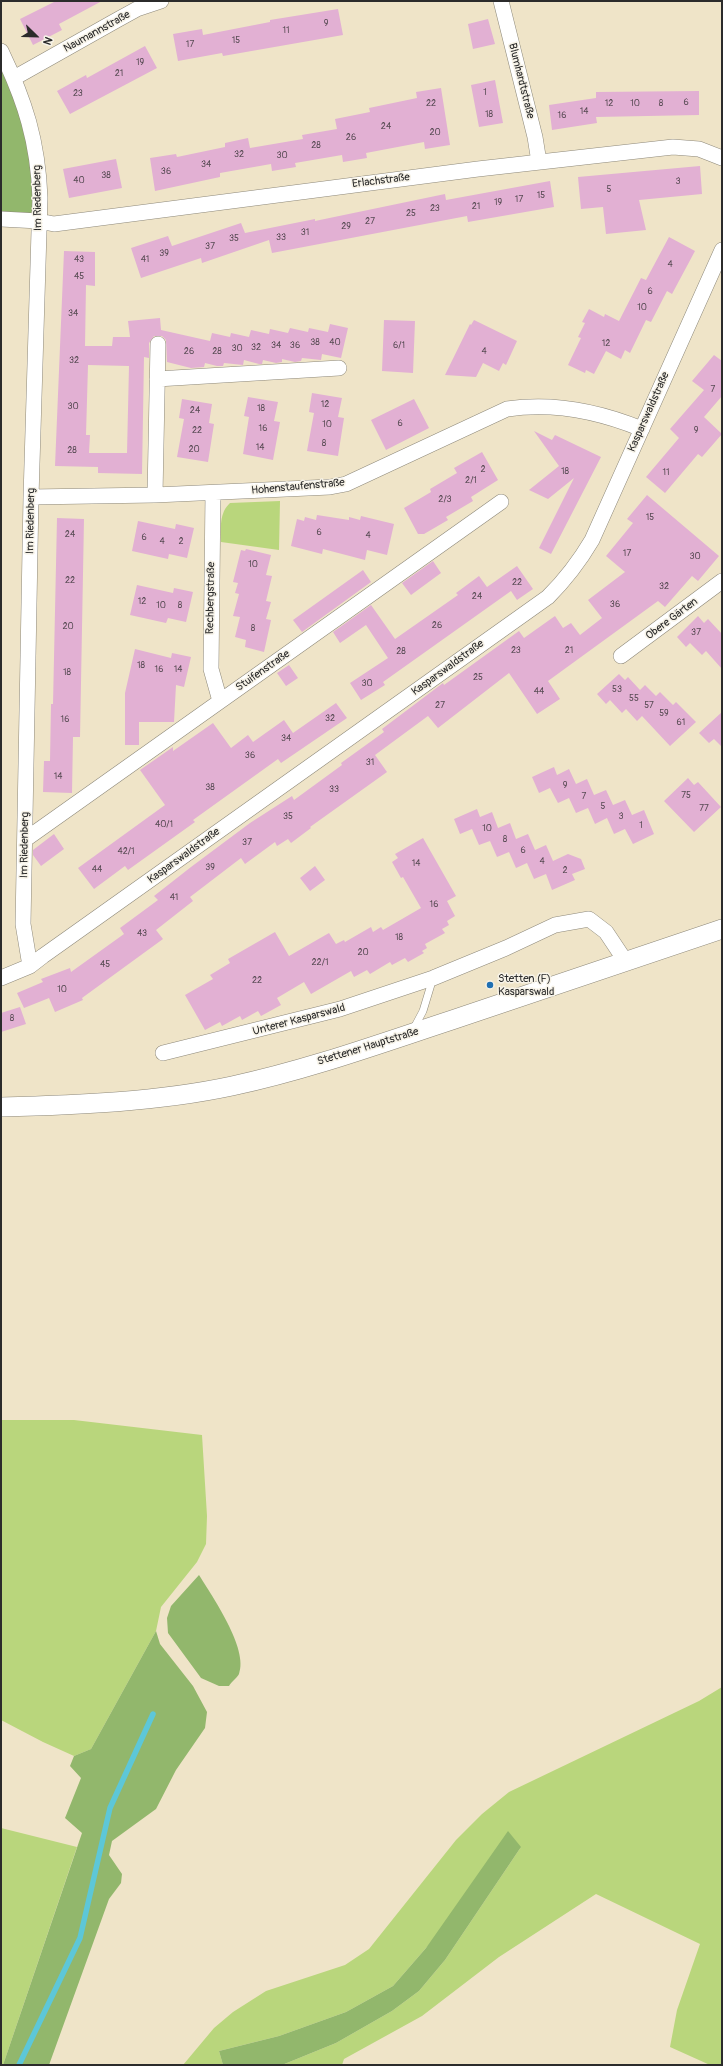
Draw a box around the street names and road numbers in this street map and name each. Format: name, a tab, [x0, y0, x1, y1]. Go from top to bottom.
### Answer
street label: Naumannstraße	[61, 8, 133, 56]
street label: Blumhardtstraße	[505, 42, 537, 120]
street label: Im Riedenberg	[31, 165, 45, 231]
street label: Erlachstraße	[351, 171, 411, 191]
street label: Kasparswaldstraße	[625, 370, 673, 454]
street label: Hohenstaufenstraße	[251, 476, 345, 498]
street label: Im Riedenberg	[24, 488, 38, 554]
street label: Rechbergstraße	[204, 562, 218, 634]
street label: Obere Gärten	[643, 595, 701, 643]
street label: Kasparswaldstraße	[409, 637, 487, 699]
street label: Stuifenstraße	[233, 647, 293, 695]
street label: Im Riedenberg	[18, 812, 32, 878]
street label: Kasparswaldstraße	[145, 825, 223, 887]
street label: Unterer Kasparswald	[251, 1001, 347, 1039]
street label: Stettener Hauptstraße	[316, 1025, 420, 1069]

